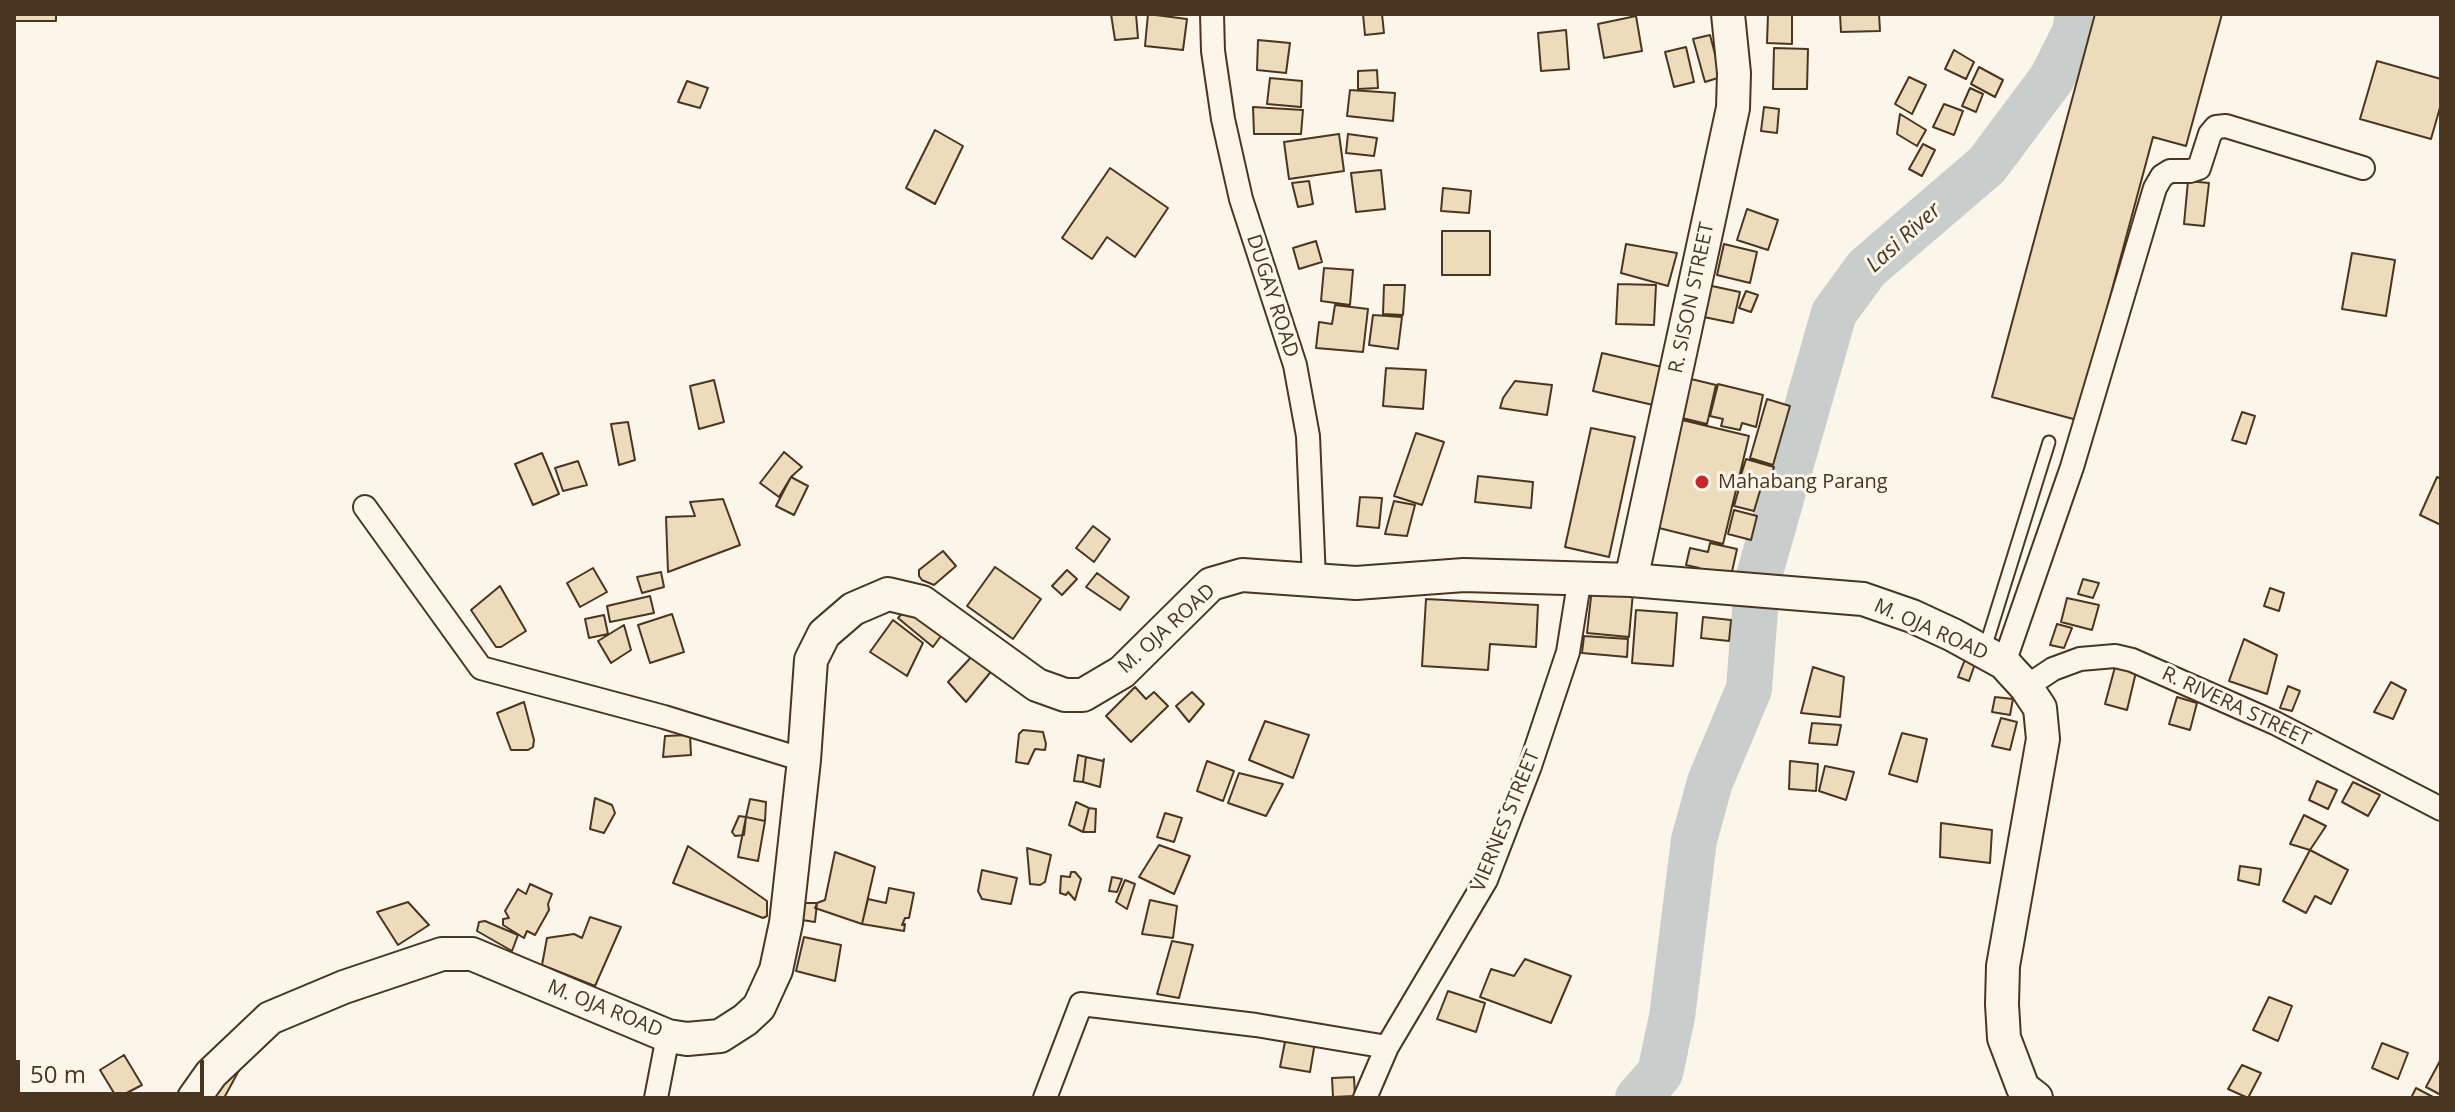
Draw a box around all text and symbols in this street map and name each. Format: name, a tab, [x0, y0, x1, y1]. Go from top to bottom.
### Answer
water label: Lasi River	[1861, 198, 1947, 278]
street label: R. SISON STREET	[1664, 220, 1720, 376]
street label: DUGAY ROAD	[1241, 232, 1303, 360]
place label: Mahabang Parang	[1718, 470, 1888, 494]
marker: Mahabang Parang	[1693, 473, 1711, 491]
street label: M. OJA ROAD	[1114, 579, 1220, 679]
street label: M. OJA ROAD	[1870, 594, 1992, 666]
street label: R. RIVERA STREET	[2158, 662, 2314, 752]
street label: VIERNES STREET	[1467, 747, 1545, 895]
street label: M. OJA ROAD	[544, 975, 666, 1043]
scale bar	[20, 1044, 208, 1094]
text: 50 m	[30, 1057, 86, 1090]

